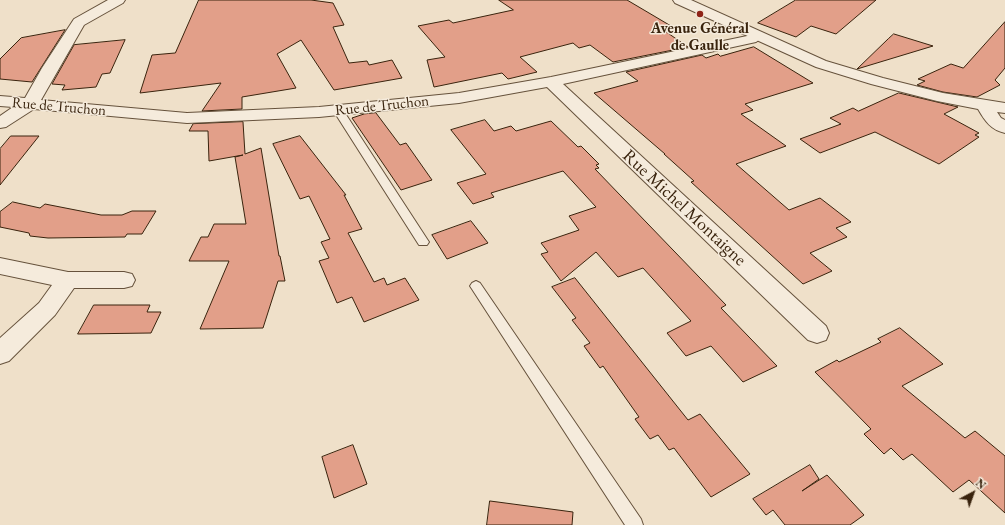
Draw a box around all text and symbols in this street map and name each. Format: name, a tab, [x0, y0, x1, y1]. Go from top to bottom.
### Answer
marker: Avenue Général de Gaulle	[695, 9, 705, 19]
place label: Avenue Général de Gaulle	[651, 20, 749, 55]
street label: Rue de Truchon	[334, 92, 430, 120]
street label: Rue de Truchon	[11, 94, 107, 120]
street label: Rue Michel Montaigne	[618, 145, 750, 271]
north arrow	[953, 473, 993, 513]
text: N	[973, 476, 989, 492]

